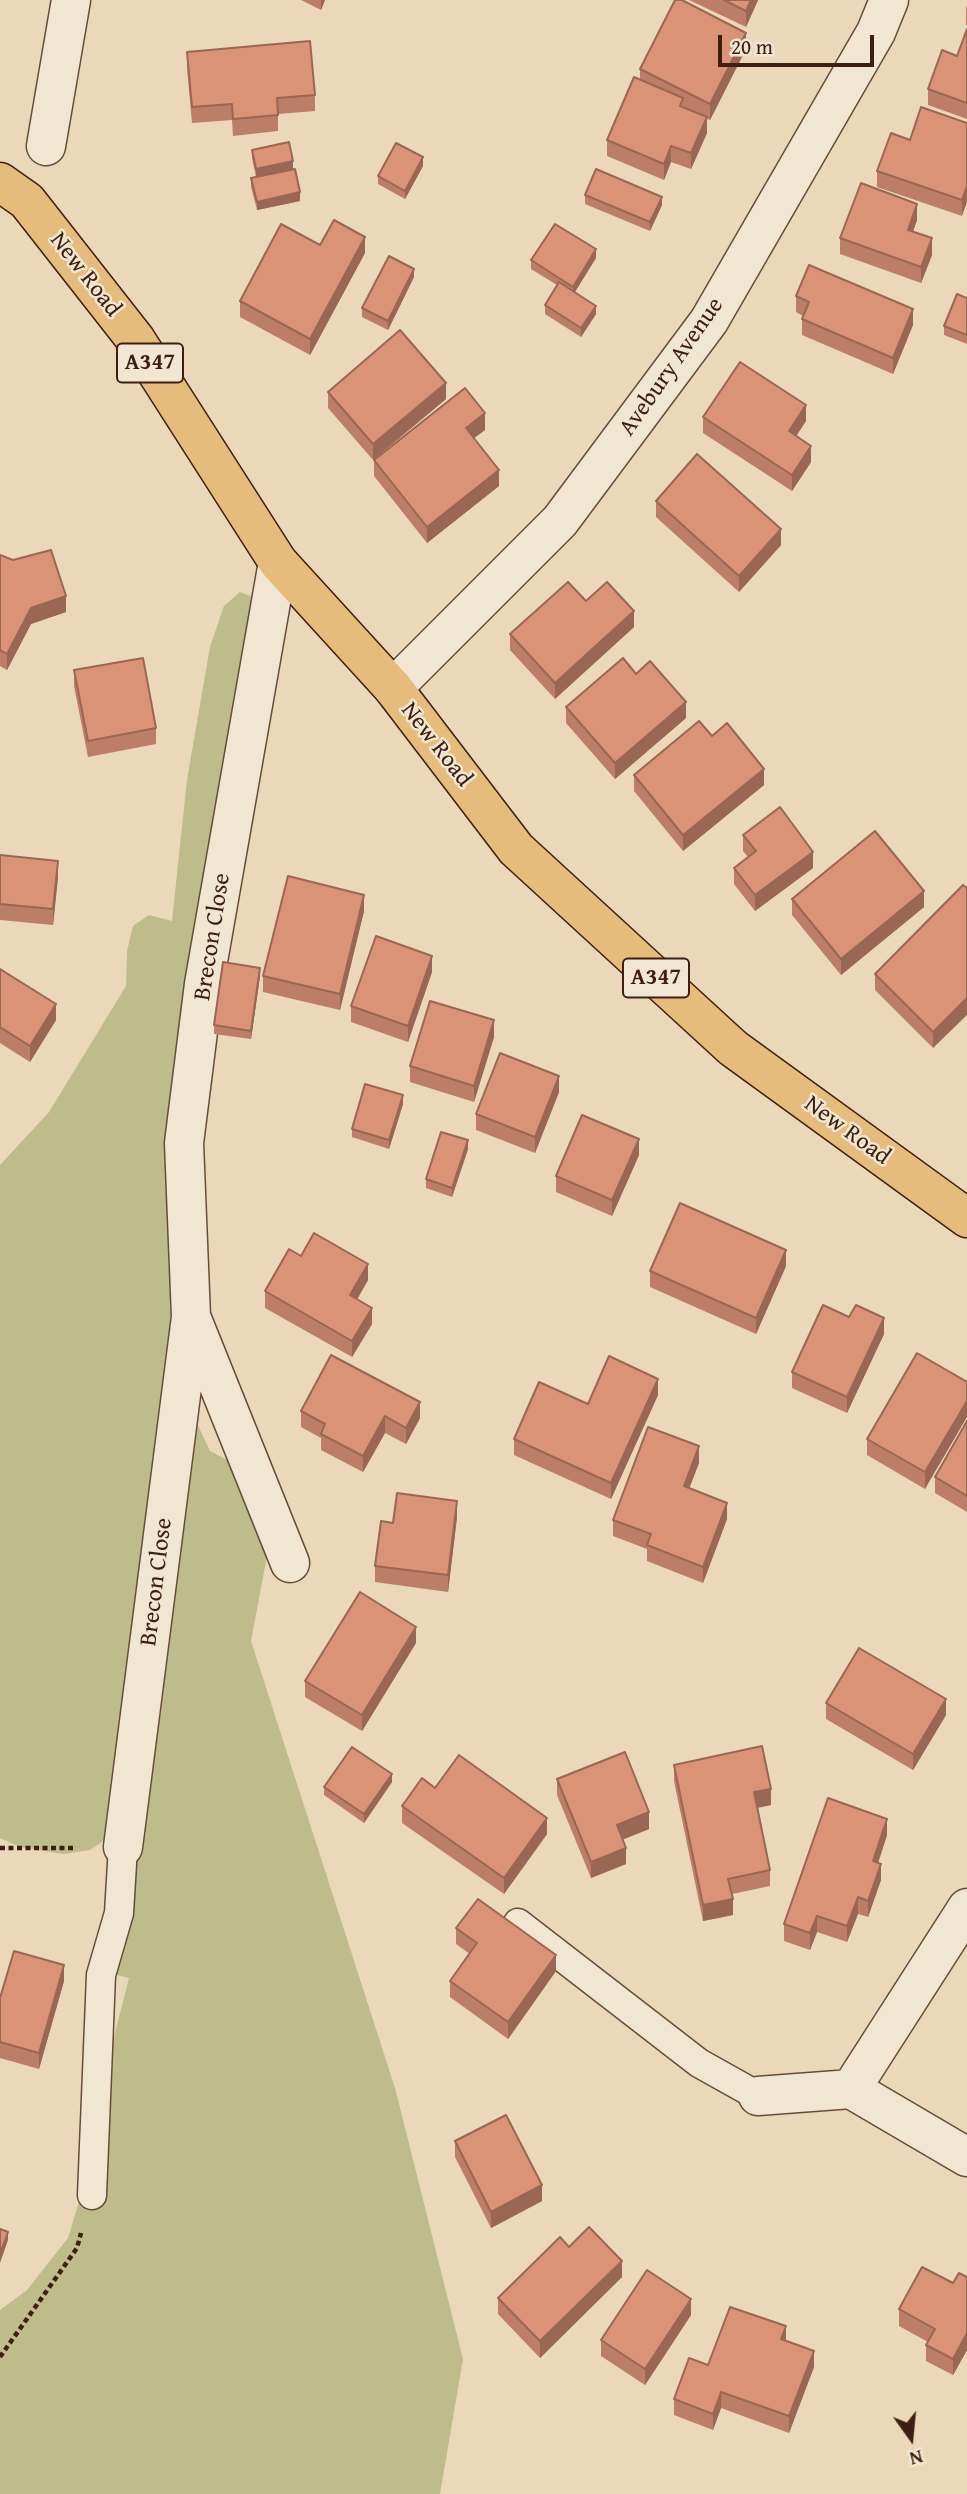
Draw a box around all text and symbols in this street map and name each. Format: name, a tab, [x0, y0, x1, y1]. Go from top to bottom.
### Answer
scale bar	[722, 21, 878, 65]
text: 20 m	[731, 31, 773, 62]
street label: New Road	[43, 227, 127, 323]
street label: Avebury Avenue	[614, 292, 730, 442]
road number: A347	[117, 344, 183, 382]
street label: New Road	[394, 697, 478, 793]
street label: Brecon Close	[189, 871, 237, 1003]
road number: A347	[623, 959, 689, 998]
street label: New Road	[798, 1090, 896, 1172]
street label: Brecon Close	[135, 1516, 179, 1648]
north arrow	[876, 2403, 946, 2473]
text: N	[907, 2443, 926, 2473]

